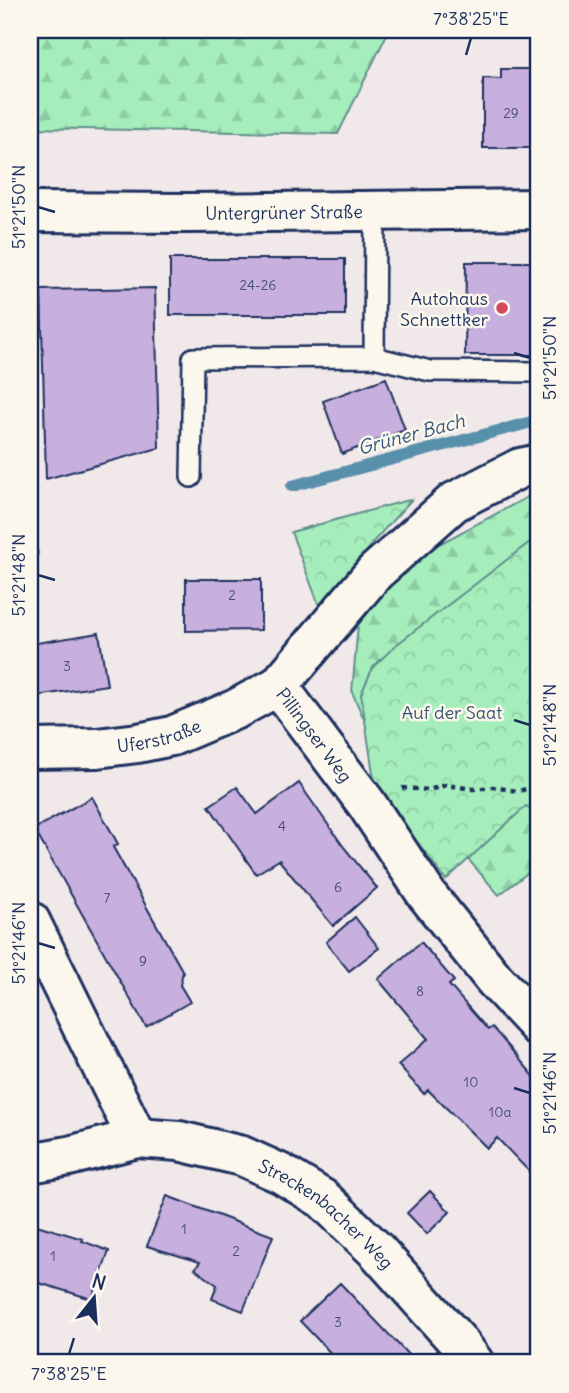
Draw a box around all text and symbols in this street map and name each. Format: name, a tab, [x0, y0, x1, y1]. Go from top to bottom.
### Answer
text: 7°38'25"E	[433, 7, 509, 30]
house number: 29	[503, 104, 519, 122]
text: 51°21'50"N	[7, 165, 30, 249]
street label: Untergrüner Straße	[205, 200, 363, 224]
house number: 24-26	[240, 276, 276, 294]
place label: Autohaus Schnettker	[400, 287, 489, 331]
marker: Autohaus Schnettker	[494, 300, 510, 316]
text: 51°21'50"N	[538, 316, 561, 400]
water label: Grüner Bach	[355, 408, 468, 460]
text: 51°21'48"N	[7, 534, 30, 616]
house number: 2	[228, 586, 236, 604]
house number: 3	[63, 657, 71, 675]
street label: Pillingser Weg	[272, 683, 358, 787]
text: 51°21'48"N	[538, 684, 561, 766]
park label: Auf der Saat	[402, 701, 502, 724]
street label: Uferstraße	[115, 714, 204, 757]
house number: 4	[278, 817, 286, 835]
house number: 6	[334, 878, 342, 896]
house number: 7	[104, 889, 111, 907]
text: 51°21'46"N	[7, 902, 30, 984]
house number: 9	[139, 952, 147, 970]
house number: 8	[416, 982, 424, 1000]
text: 51°21'46"N	[538, 1052, 561, 1134]
house number: 10	[464, 1073, 478, 1091]
house number: 10a	[489, 1103, 511, 1121]
street label: Streckenbacher Weg	[255, 1154, 399, 1274]
house number: 1	[181, 1220, 187, 1238]
house number: 2	[232, 1242, 240, 1260]
house number: 1	[50, 1247, 56, 1265]
north arrow	[60, 1264, 130, 1334]
text: N	[89, 1268, 109, 1295]
house number: 3	[334, 1313, 342, 1331]
text: 7°38'25"E	[31, 1362, 107, 1385]

